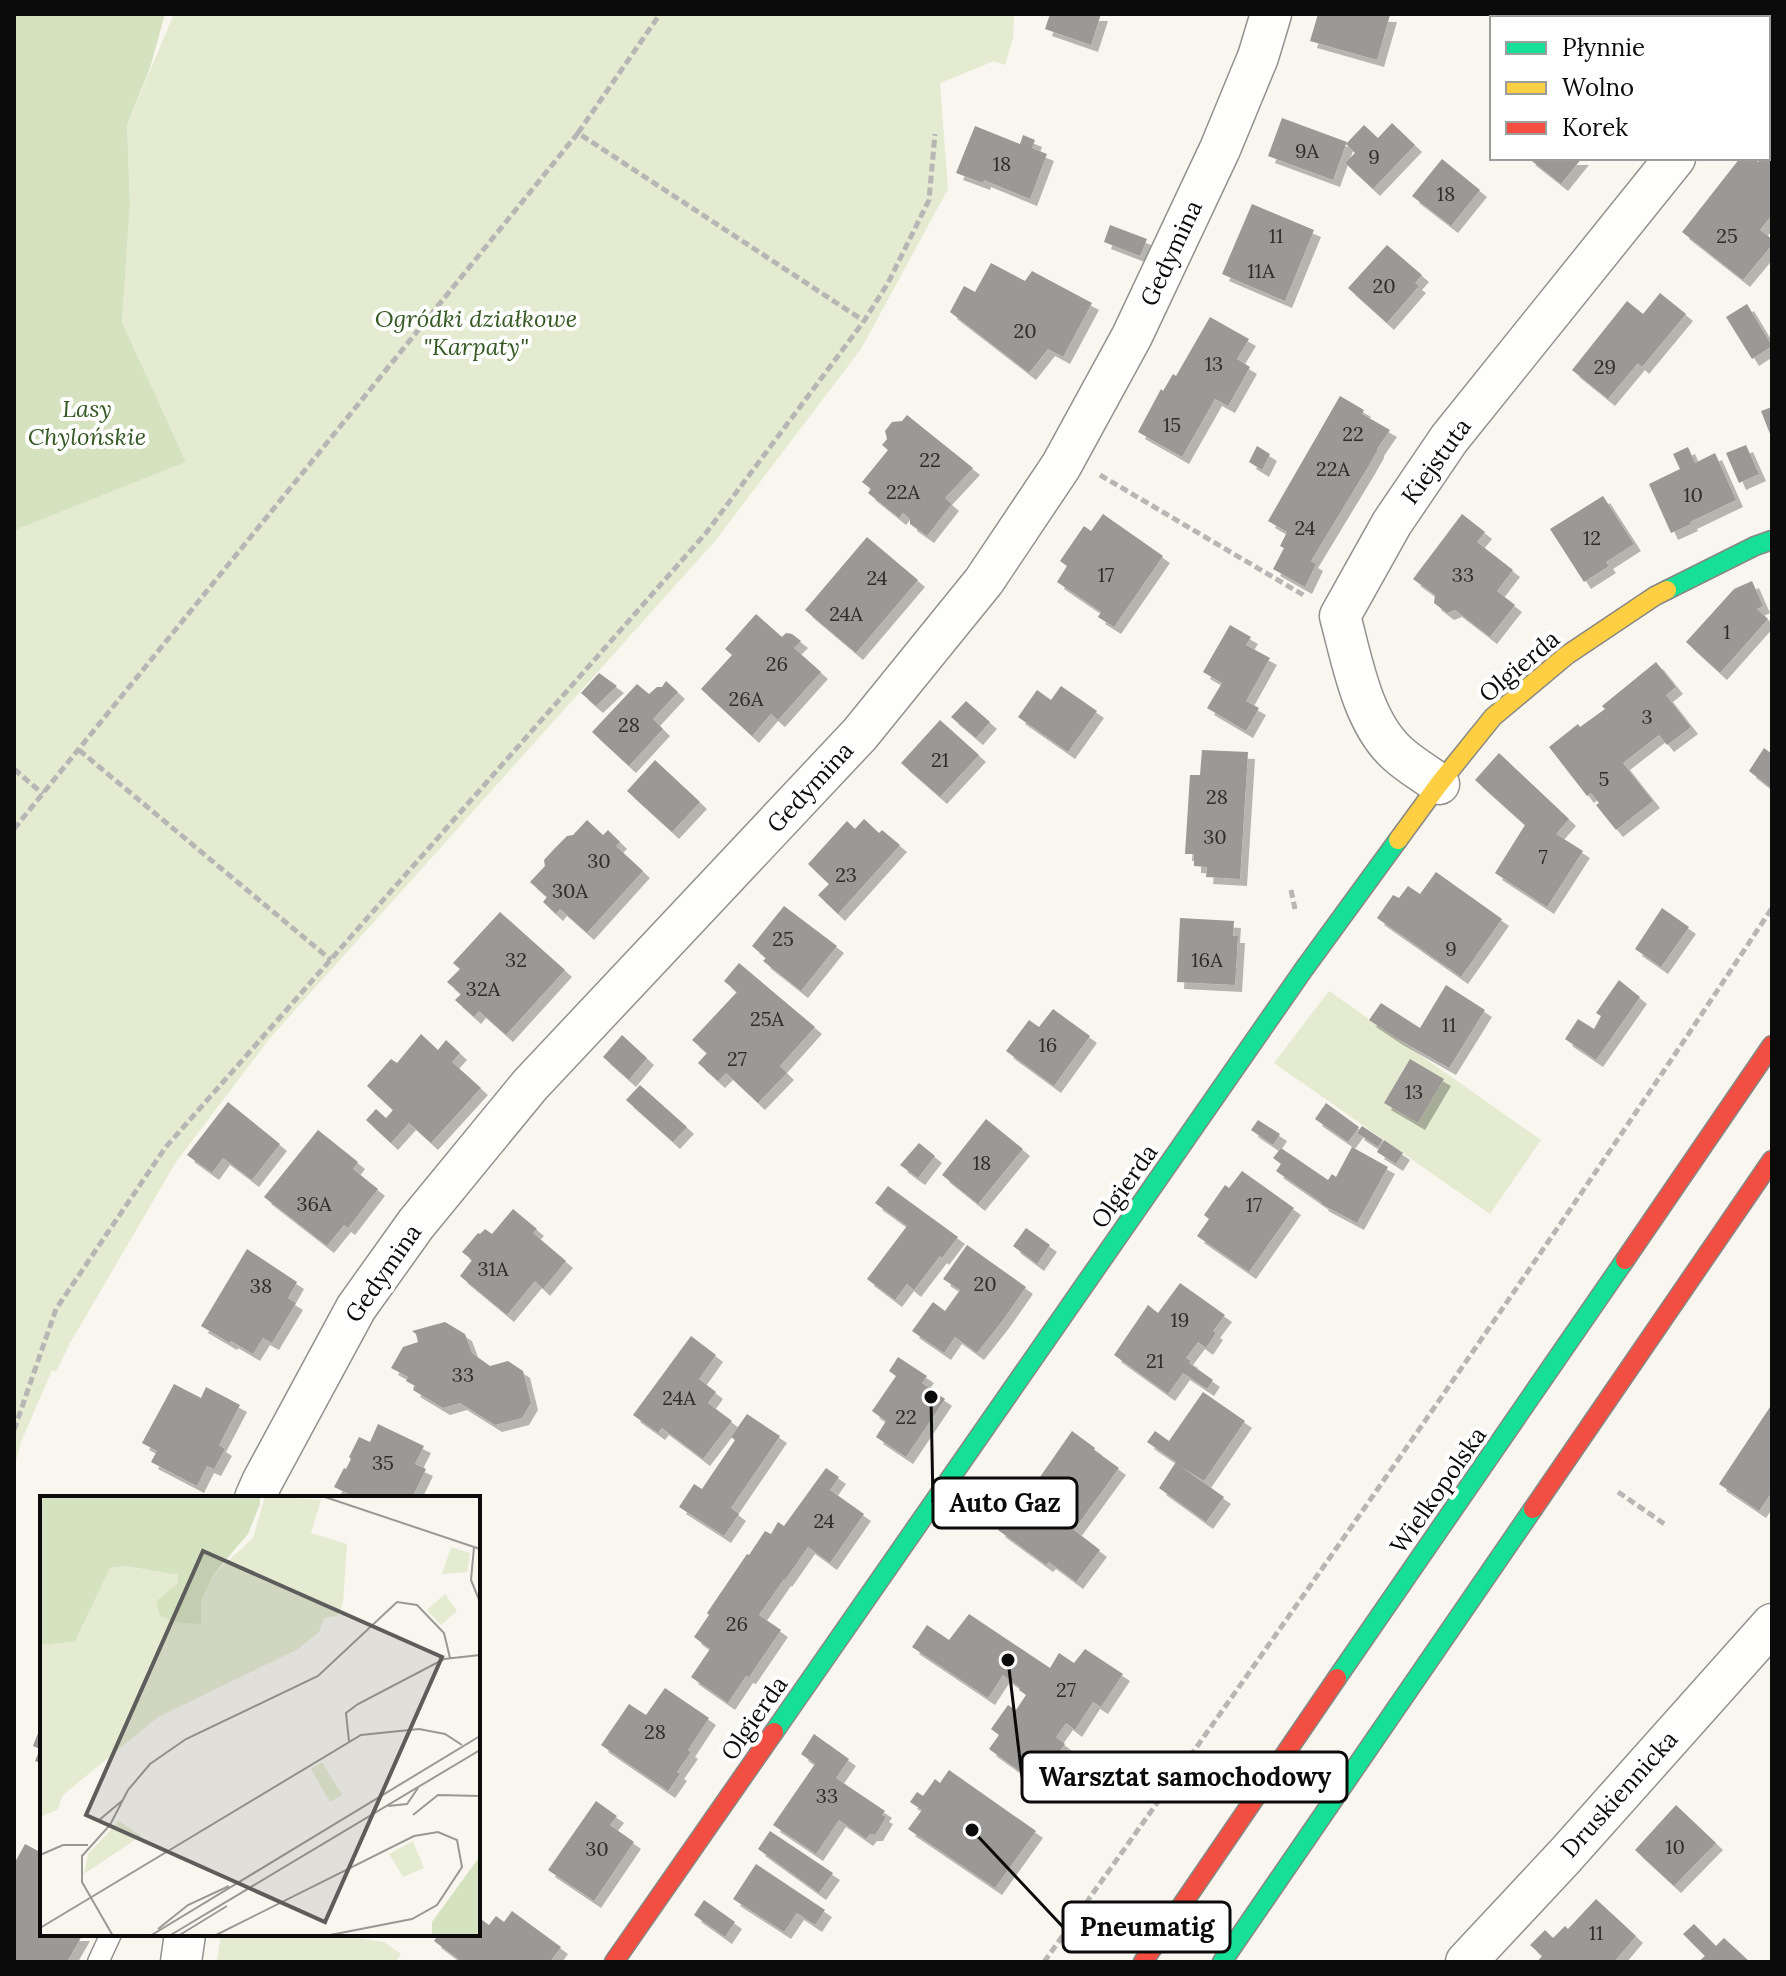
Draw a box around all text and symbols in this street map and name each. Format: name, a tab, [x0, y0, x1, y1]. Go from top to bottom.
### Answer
legend	[1490, 16, 1770, 160]
text: Płynnie	[1562, 32, 1645, 63]
text: Wolno	[1562, 72, 1634, 103]
text: Korek	[1562, 112, 1628, 143]
house number: 9A	[1295, 138, 1320, 163]
house number: 9	[1368, 144, 1380, 169]
house number: 18	[993, 151, 1011, 176]
house number: 18	[1437, 181, 1455, 206]
street label: Gedymina	[1133, 195, 1209, 311]
house number: 11	[1269, 223, 1283, 248]
house number: 25	[1716, 223, 1738, 248]
house number: 11A	[1247, 258, 1275, 283]
house number: 20	[1372, 273, 1396, 298]
park label: Ogródki działkowe "Karpaty"	[375, 303, 577, 362]
house number: 20	[1013, 318, 1037, 343]
house number: 13	[1205, 351, 1223, 376]
house number: 29	[1594, 354, 1616, 379]
park label: Lasy Chylońskie	[28, 393, 146, 452]
house number: 15	[1163, 412, 1181, 437]
street label: Kiejstuta	[1394, 412, 1478, 510]
house number: 22	[1342, 421, 1364, 446]
house number: 22	[919, 447, 941, 472]
house number: 22A	[1316, 456, 1350, 481]
house number: 22A	[886, 479, 920, 504]
house number: 10	[1683, 482, 1703, 507]
house number: 24	[1294, 515, 1316, 540]
house number: 12	[1583, 525, 1601, 550]
house number: 17	[1098, 562, 1114, 587]
house number: 33	[1452, 562, 1474, 587]
house number: 24	[866, 565, 888, 590]
house number: 24A	[829, 601, 863, 626]
house number: 1	[1723, 619, 1731, 644]
street label: Olgierda	[1472, 623, 1566, 709]
house number: 26	[766, 651, 788, 676]
house number: 26A	[729, 686, 764, 711]
house number: 3	[1641, 704, 1653, 729]
house number: 28	[618, 712, 640, 737]
street label: Gedymina	[760, 735, 860, 839]
house number: 21	[931, 747, 949, 772]
house number: 5	[1599, 766, 1609, 791]
house number: 28	[1206, 784, 1228, 809]
house number: 30	[1203, 824, 1227, 849]
house number: 7	[1538, 844, 1548, 869]
house number: 30	[587, 848, 611, 873]
house number: 23	[835, 862, 857, 887]
house number: 30A	[552, 878, 589, 903]
house number: 25	[772, 926, 794, 951]
house number: 9	[1445, 936, 1457, 961]
house number: 32	[505, 947, 527, 972]
house number: 16A	[1191, 947, 1223, 972]
house number: 32A	[466, 976, 501, 1001]
house number: 25A	[750, 1006, 785, 1031]
house number: 11	[1442, 1012, 1456, 1037]
house number: 16	[1039, 1032, 1057, 1057]
house number: 27	[727, 1046, 747, 1071]
house number: 13	[1405, 1079, 1423, 1104]
street label: Olgierda	[1084, 1138, 1164, 1234]
house number: 18	[973, 1150, 991, 1175]
house number: 36A	[296, 1191, 332, 1216]
house number: 17	[1246, 1192, 1262, 1217]
street label: Gedymina	[338, 1218, 428, 1328]
house number: 31A	[477, 1256, 509, 1281]
house number: 20	[973, 1271, 997, 1296]
house number: 38	[250, 1273, 272, 1298]
house number: 19	[1171, 1307, 1189, 1332]
house number: 21	[1146, 1348, 1164, 1373]
house number: 33	[452, 1362, 474, 1387]
house number: 24A	[662, 1385, 696, 1410]
house number: 22	[895, 1404, 917, 1429]
street label: Wielkopolska	[1383, 1421, 1493, 1559]
house number: 35	[372, 1450, 394, 1475]
callout: Auto Gaz	[933, 1478, 1077, 1528]
text: Auto Gaz	[949, 1486, 1061, 1519]
inset map	[40, 1496, 480, 1936]
house number: 24	[813, 1508, 835, 1533]
house number: 26	[726, 1611, 748, 1636]
street label: Olgierda	[714, 1670, 794, 1766]
house number: 27	[1056, 1677, 1076, 1702]
house number: 28	[644, 1719, 666, 1744]
street label: Druskiennicka	[1554, 1724, 1684, 1864]
callout: Warsztat samochodowy	[1022, 1752, 1347, 1802]
text: Warsztat samochodowy	[1039, 1760, 1332, 1793]
house number: 33	[816, 1783, 838, 1808]
house number: 10	[1665, 1834, 1685, 1859]
house number: 30	[585, 1836, 609, 1861]
callout: Pneumatig	[1063, 1902, 1230, 1952]
text: Pneumatig	[1080, 1910, 1216, 1943]
house number: 11	[1589, 1920, 1603, 1945]

